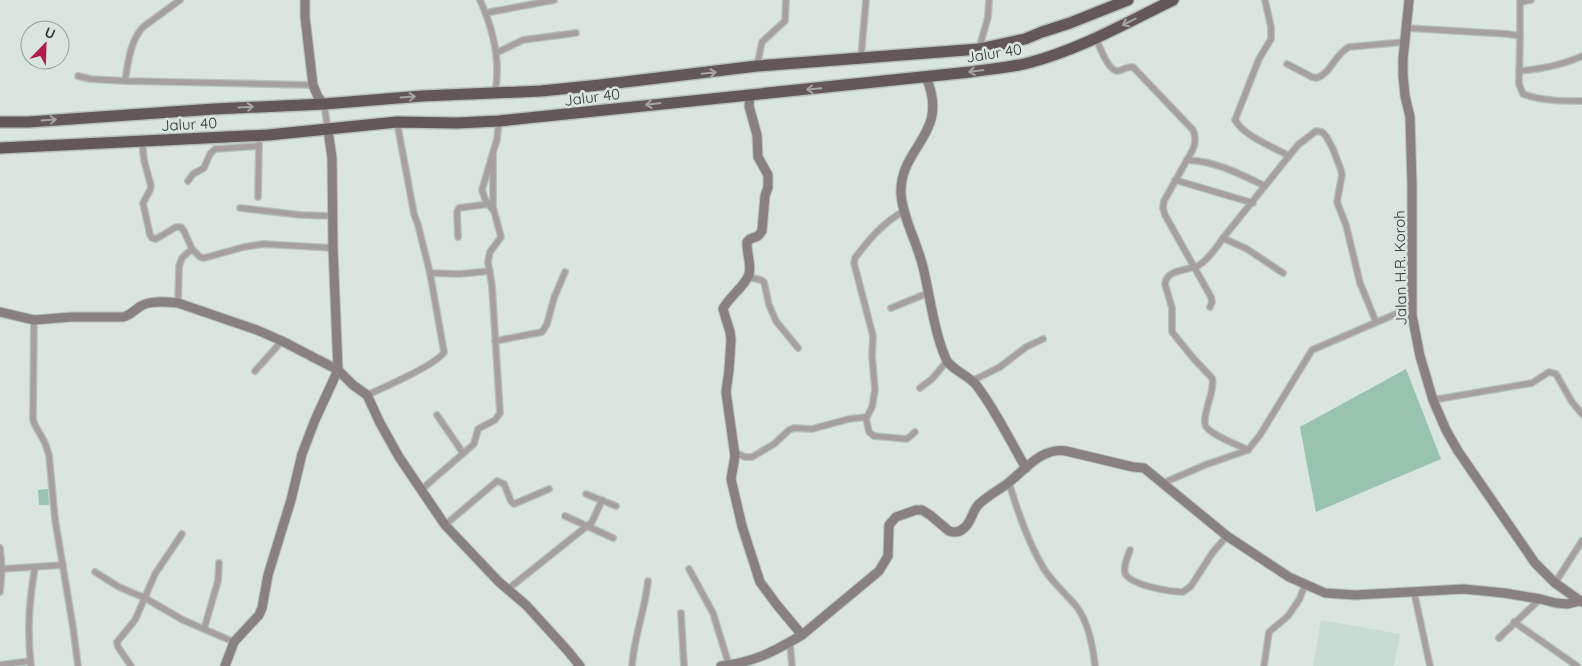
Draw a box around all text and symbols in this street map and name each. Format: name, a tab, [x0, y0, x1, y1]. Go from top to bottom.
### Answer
one-way arrow	[1122, 17, 1137, 27]
north arrow	[20, 20, 70, 70]
text: U	[42, 23, 58, 43]
street label: Jalur 40	[965, 39, 1023, 67]
one-way arrow	[968, 67, 984, 77]
one-way arrow	[701, 68, 717, 77]
street label: Jalur 40	[563, 84, 621, 110]
one-way arrow	[807, 85, 823, 94]
one-way arrow	[400, 92, 416, 101]
one-way arrow	[645, 99, 661, 109]
one-way arrow	[238, 103, 254, 112]
street label: Jalur 40	[160, 113, 218, 135]
one-way arrow	[40, 116, 56, 125]
street label: Jalan H.R. Koroh	[1389, 210, 1411, 326]

